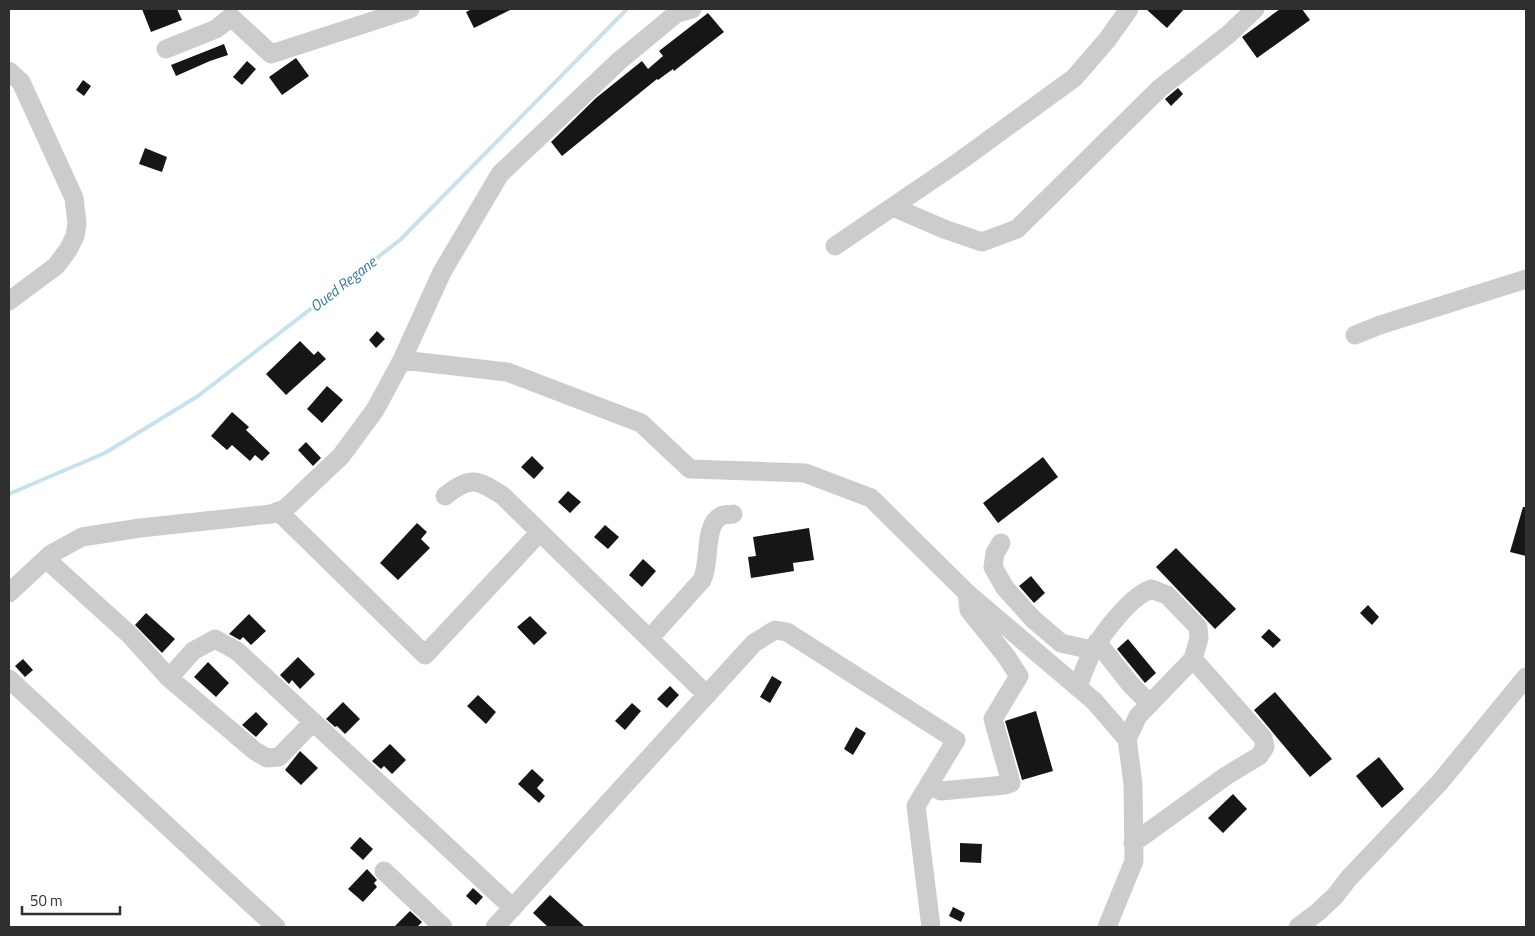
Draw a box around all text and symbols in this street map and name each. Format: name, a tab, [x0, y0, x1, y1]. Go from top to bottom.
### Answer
water label: Oued Regane	[305, 250, 382, 317]
scale bar	[22, 884, 120, 916]
text: 50 m	[30, 889, 63, 912]

